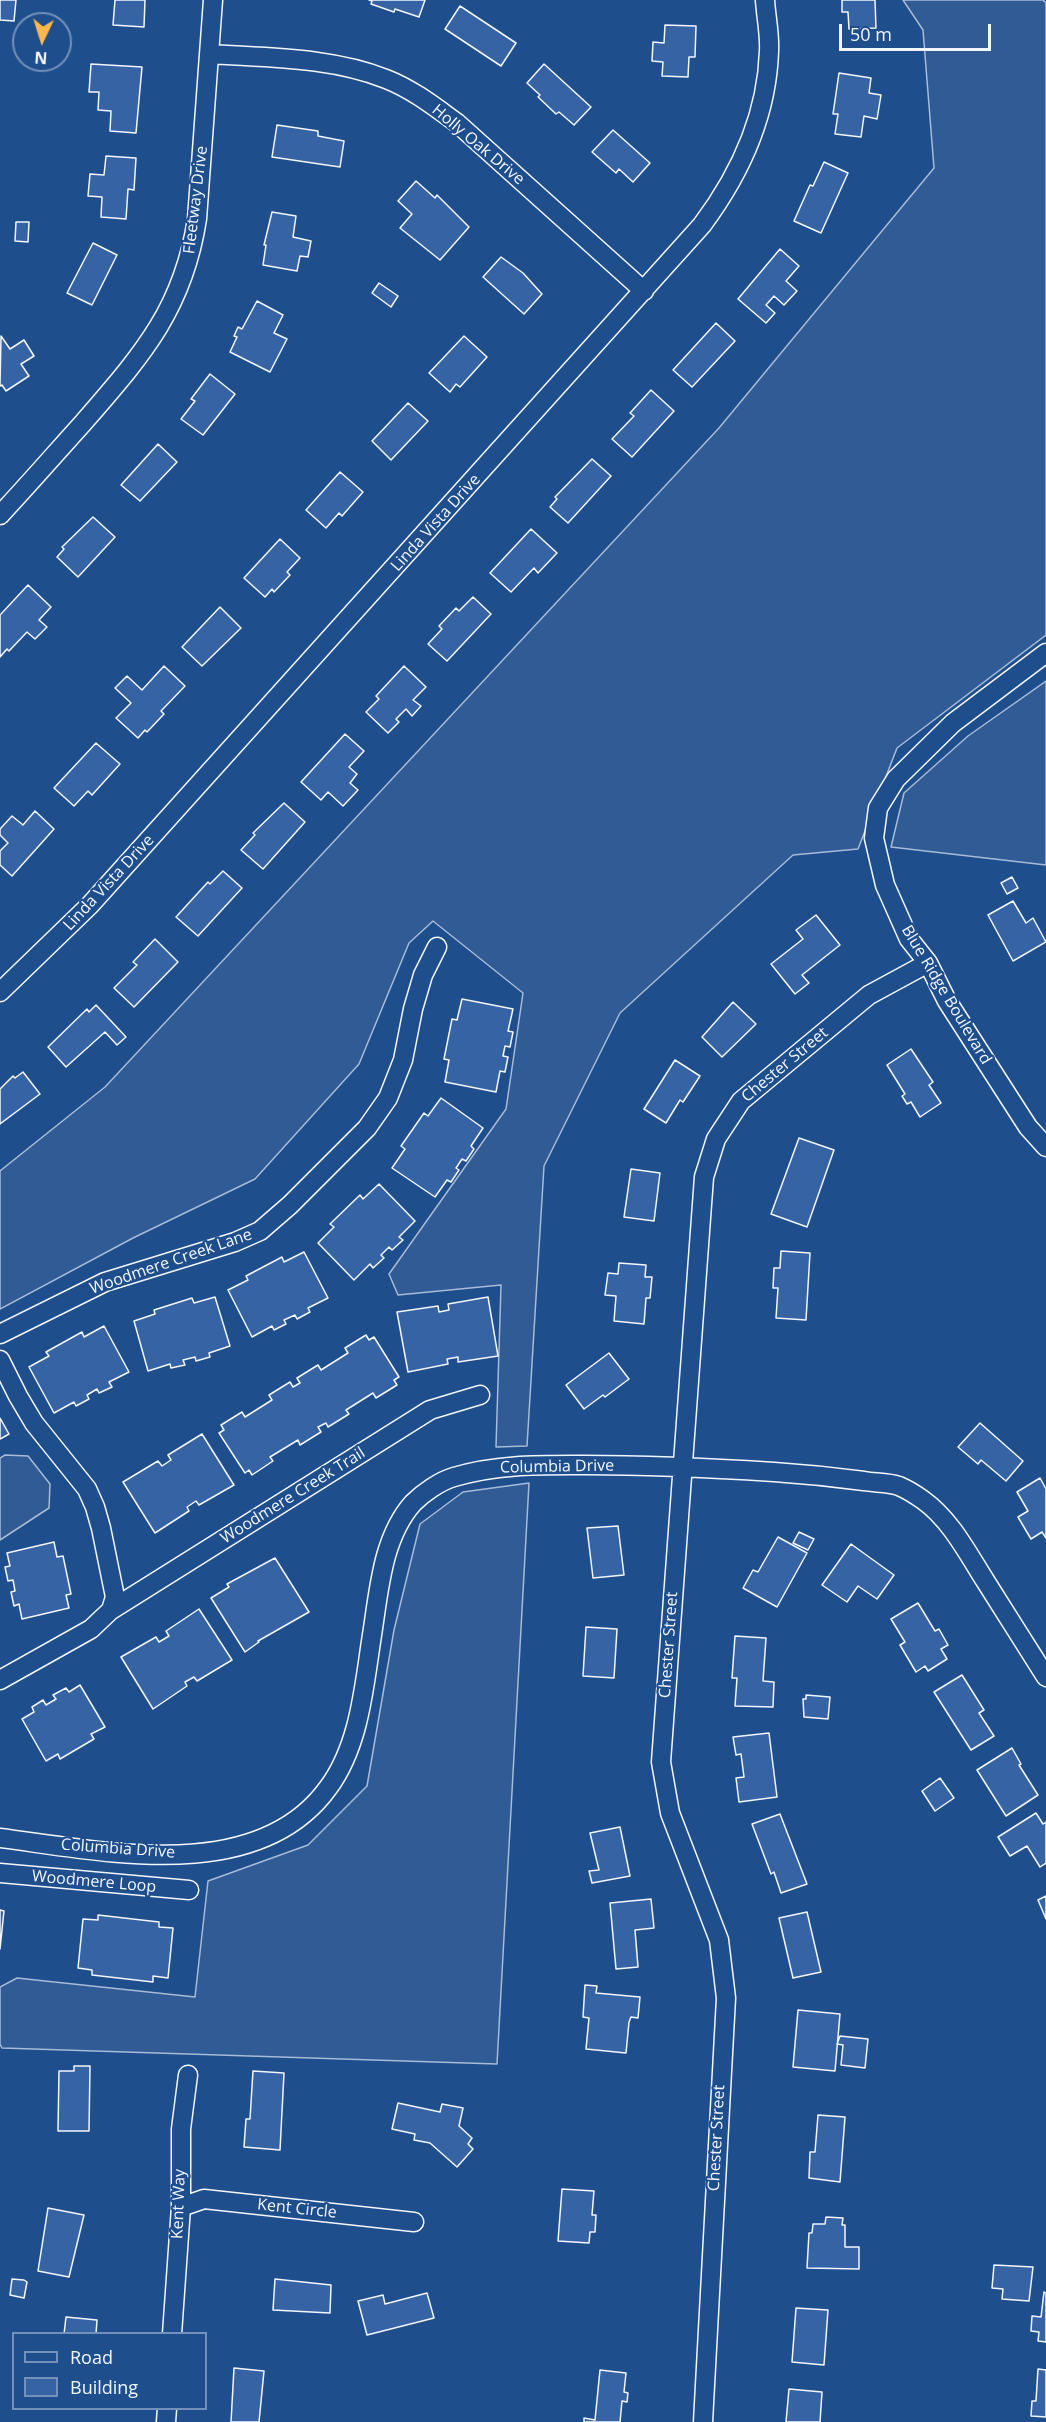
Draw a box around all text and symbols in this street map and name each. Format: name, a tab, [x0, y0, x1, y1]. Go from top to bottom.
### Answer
north arrow	[12, 12, 72, 72]
scale bar	[842, 12, 994, 50]
text: 50 m	[850, 22, 892, 46]
text: N	[34, 47, 48, 69]
street label: Holly Oak Drive	[428, 101, 528, 189]
street label: Fleetway Drive	[180, 145, 212, 255]
street label: Linda Vista Drive	[387, 470, 485, 576]
street label: Linda Vista Drive	[60, 831, 158, 935]
street label: Blue Ridge Boulevard	[897, 922, 995, 1068]
street label: Chester Street	[738, 1023, 832, 1107]
street label: Woodmere Creek Lane	[87, 1225, 255, 1299]
street label: Woodmere Creek Trail	[217, 1444, 369, 1548]
street label: Columbia Drive	[500, 1456, 614, 1478]
street label: Chester Street	[656, 1591, 682, 1699]
street label: Columbia Drive	[60, 1835, 176, 1863]
street label: Woodmere Loop	[31, 1867, 157, 1897]
street label: Chester Street	[705, 2084, 729, 2192]
street label: Kent Way	[168, 2169, 190, 2239]
street label: Kent Circle	[256, 2195, 338, 2223]
legend	[12, 2332, 207, 2410]
text: Road	[70, 2345, 113, 2369]
text: Building	[70, 2375, 138, 2399]

